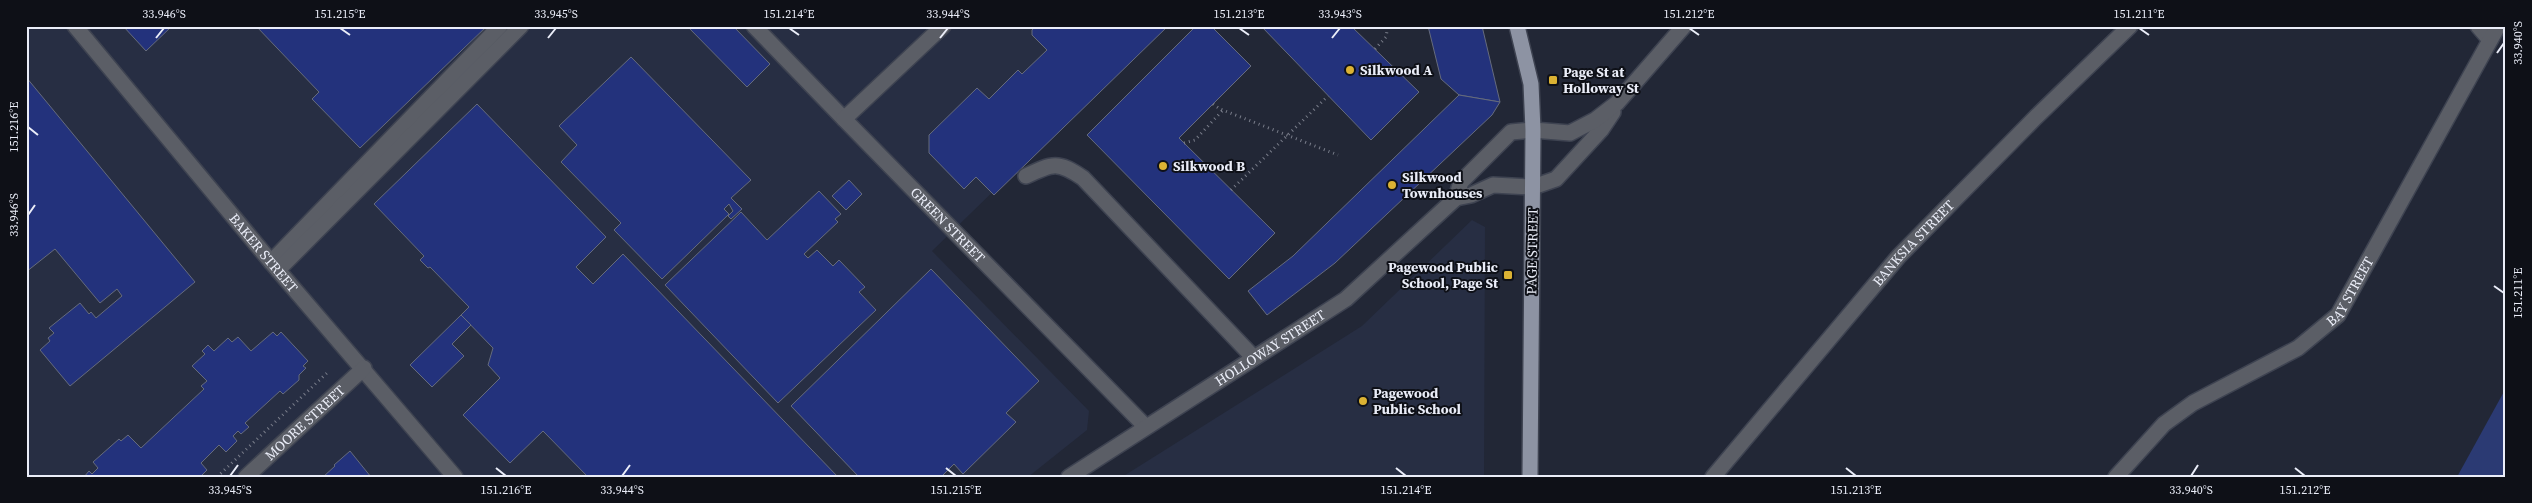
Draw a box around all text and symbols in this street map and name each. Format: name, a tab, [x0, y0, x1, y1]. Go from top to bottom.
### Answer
text: 33.946°S	[142, 6, 186, 22]
text: 151.215°E	[315, 6, 365, 22]
text: 33.945°S	[534, 6, 578, 22]
text: 151.214°E	[764, 6, 814, 22]
text: 33.944°S	[926, 6, 970, 22]
text: 151.213°E	[1214, 6, 1264, 22]
text: 33.943°S	[1318, 6, 1362, 22]
text: 151.212°E	[1664, 6, 1714, 22]
text: 151.211°E	[2114, 6, 2164, 22]
text: 33.940°S	[2510, 21, 2526, 65]
place label: Silkwood A	[1360, 60, 1433, 80]
place label: Page St at Holloway St	[1563, 62, 1640, 98]
marker: Silkwood A	[1344, 64, 1356, 76]
marker: Page St at Holloway St	[1547, 74, 1559, 86]
text: 151.216°E	[6, 102, 22, 152]
place label: Silkwood B	[1173, 156, 1245, 176]
marker: Silkwood B	[1157, 160, 1169, 172]
place label: Silkwood Townhouses	[1402, 167, 1483, 203]
marker: Silkwood Townhouses	[1386, 179, 1398, 191]
street label: GREEN STREET	[906, 182, 990, 268]
text: 33.946°S	[6, 193, 22, 237]
street label: BANKSIA STREET	[1868, 195, 1959, 291]
street label: PAGE STREET	[1521, 207, 1543, 295]
street label: BAKER STREET	[225, 209, 303, 297]
street label: BAY STREET	[2322, 252, 2379, 331]
place label: Pagewood Public School, Page St	[1388, 257, 1499, 293]
text: 151.211°E	[2510, 268, 2526, 318]
marker: Pagewood Public School, Page St	[1502, 269, 1514, 281]
street label: HOLLOWAY STREET	[1211, 305, 1330, 391]
street label: MOORE STREET	[260, 380, 350, 465]
place label: Pagewood Public School	[1373, 383, 1462, 419]
marker: Pagewood Public School	[1357, 395, 1369, 407]
text: 33.945°S	[208, 482, 252, 498]
text: 151.216°E	[481, 482, 531, 498]
text: 33.944°S	[600, 482, 644, 498]
text: 151.215°E	[931, 482, 981, 498]
text: 151.214°E	[1381, 482, 1431, 498]
text: 151.213°E	[1831, 482, 1881, 498]
text: 33.940°S	[2169, 482, 2213, 498]
text: 151.212°E	[2280, 482, 2330, 498]

